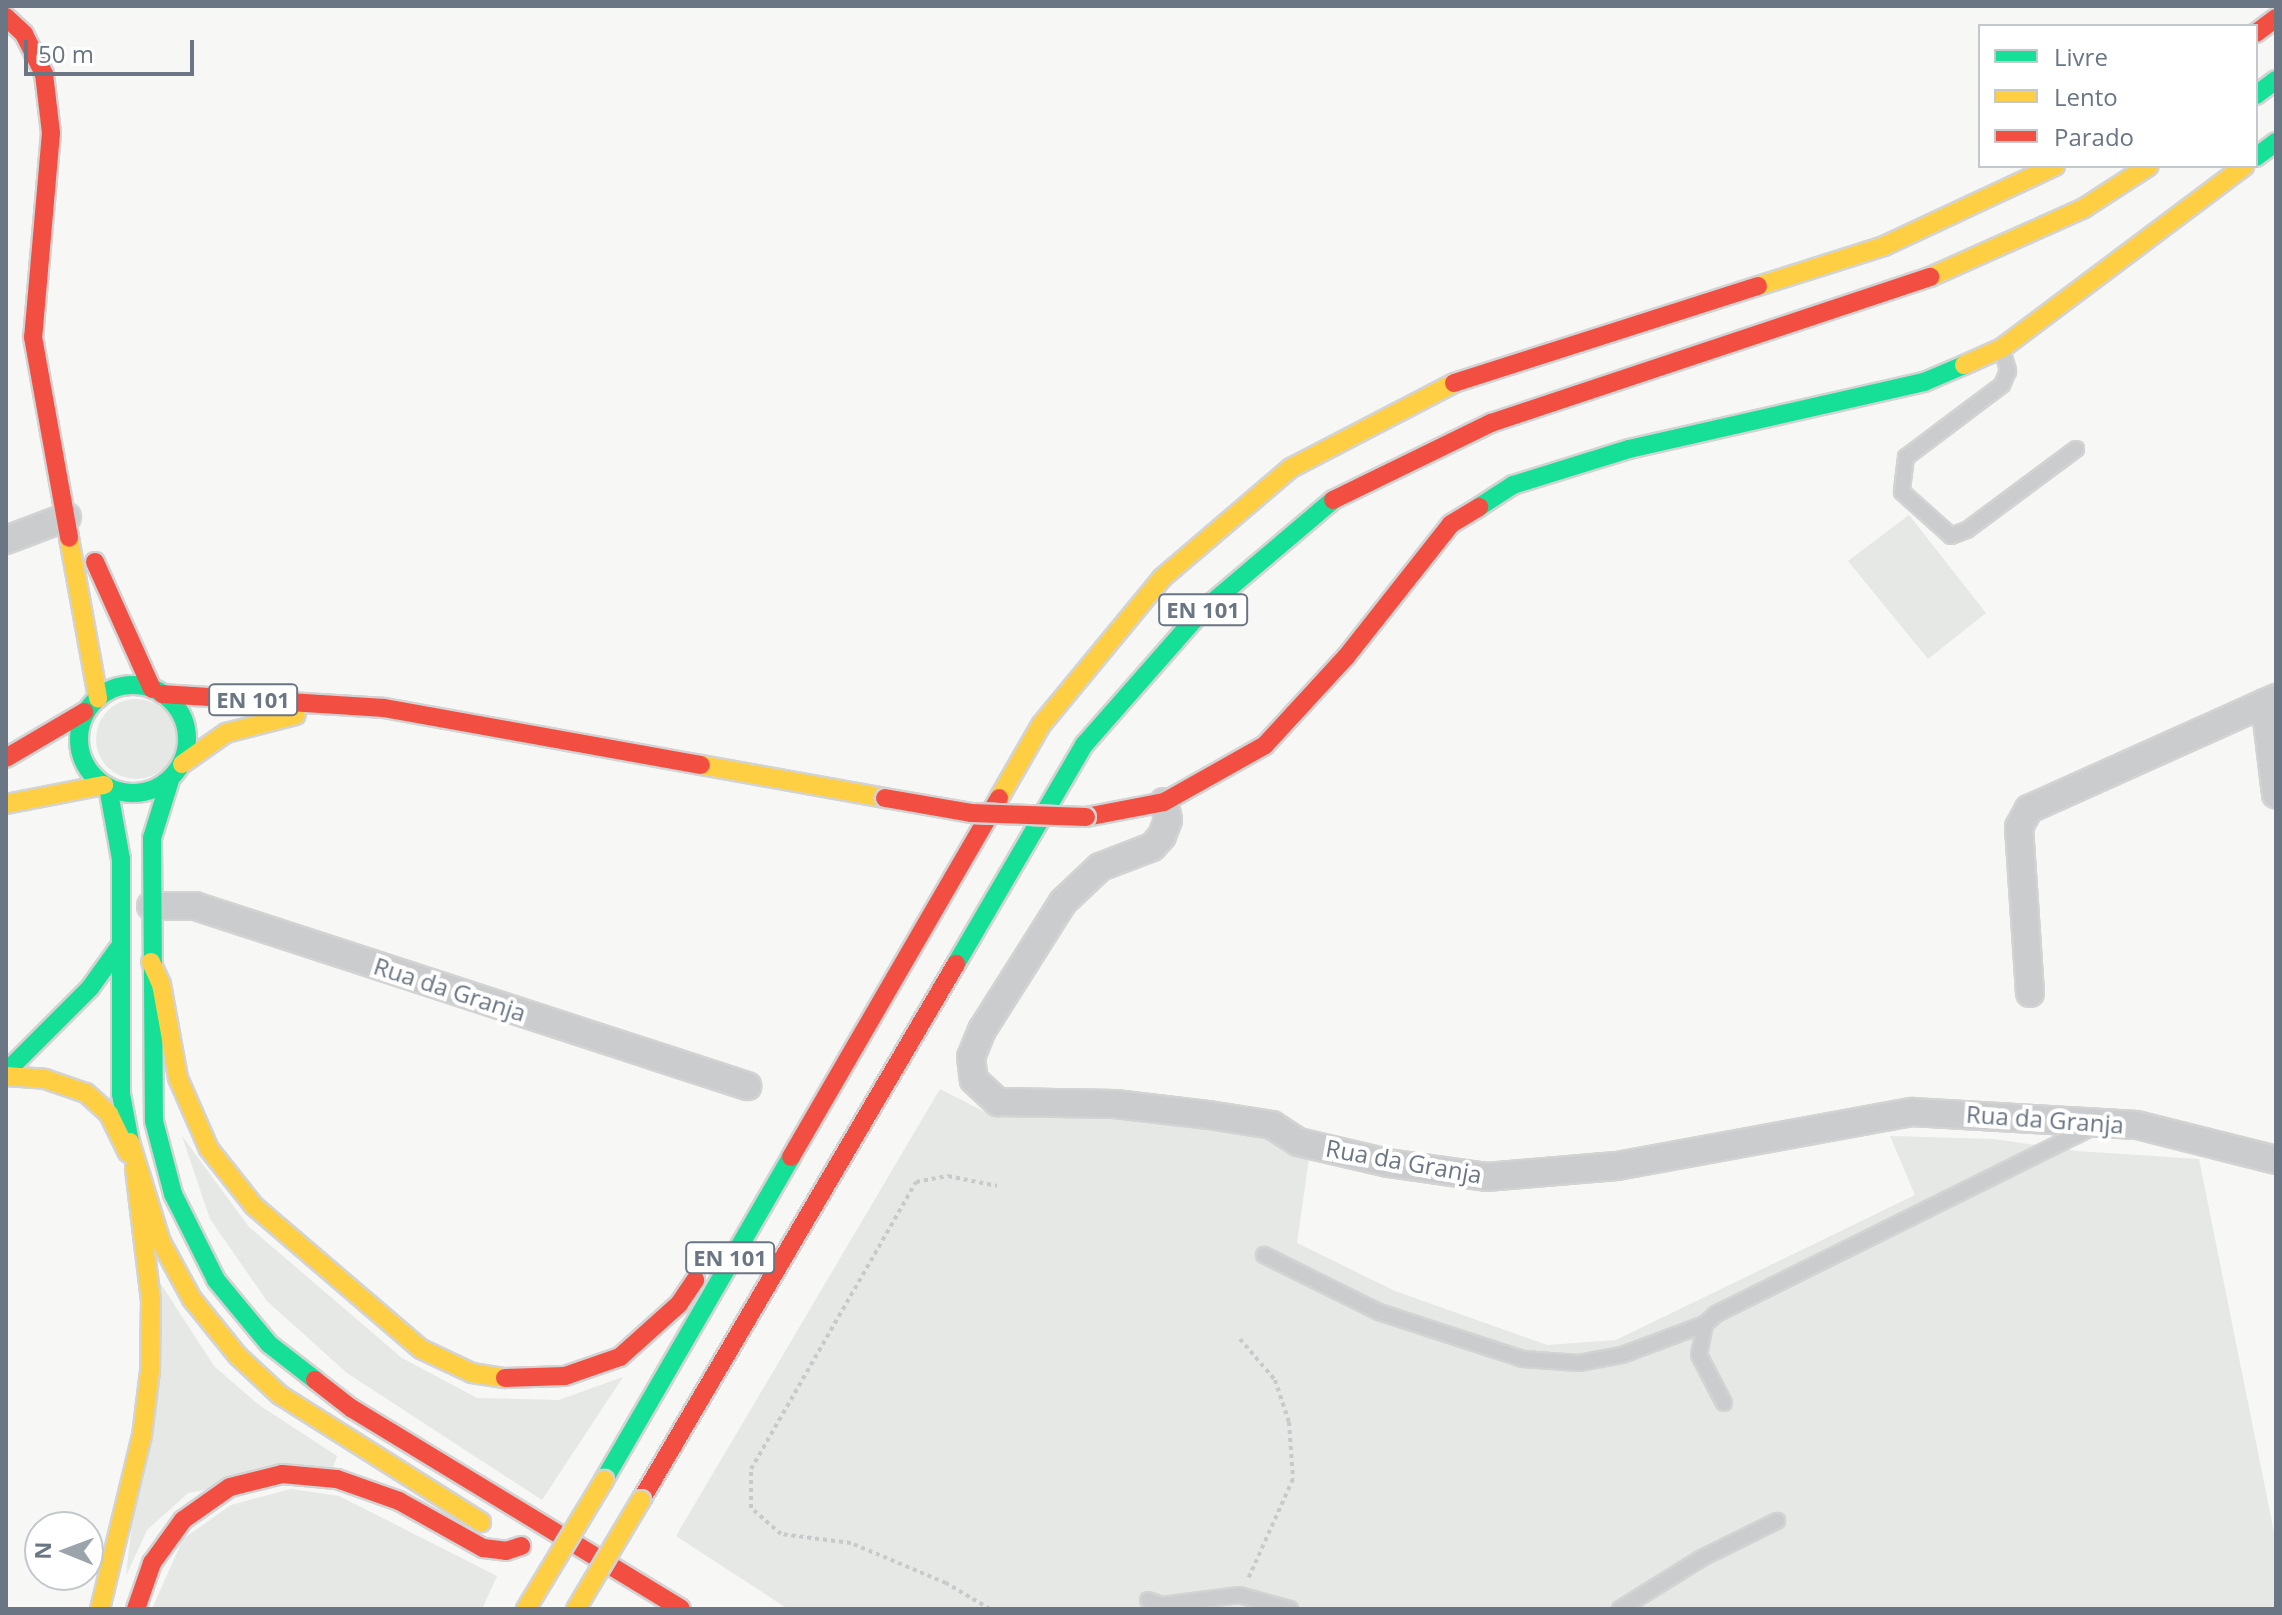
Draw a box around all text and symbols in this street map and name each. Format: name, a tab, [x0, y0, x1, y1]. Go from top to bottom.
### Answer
scale bar	[28, 24, 198, 74]
legend	[1978, 24, 2258, 168]
text: 50 m	[38, 37, 94, 70]
text: Livre	[2054, 40, 2108, 73]
text: Lento	[2054, 80, 2118, 113]
text: Parado	[2054, 120, 2134, 153]
road number: EN 101	[1157, 592, 1249, 628]
road number: EN 101	[207, 682, 299, 718]
street label: Rua da Granja	[370, 951, 530, 1027]
street label: Rua da Granja	[1965, 1099, 2125, 1139]
street label: Rua da Granja	[1324, 1133, 1484, 1189]
road number: EN 101	[684, 1240, 776, 1276]
north arrow	[24, 1511, 104, 1591]
text: N	[27, 1541, 57, 1560]

